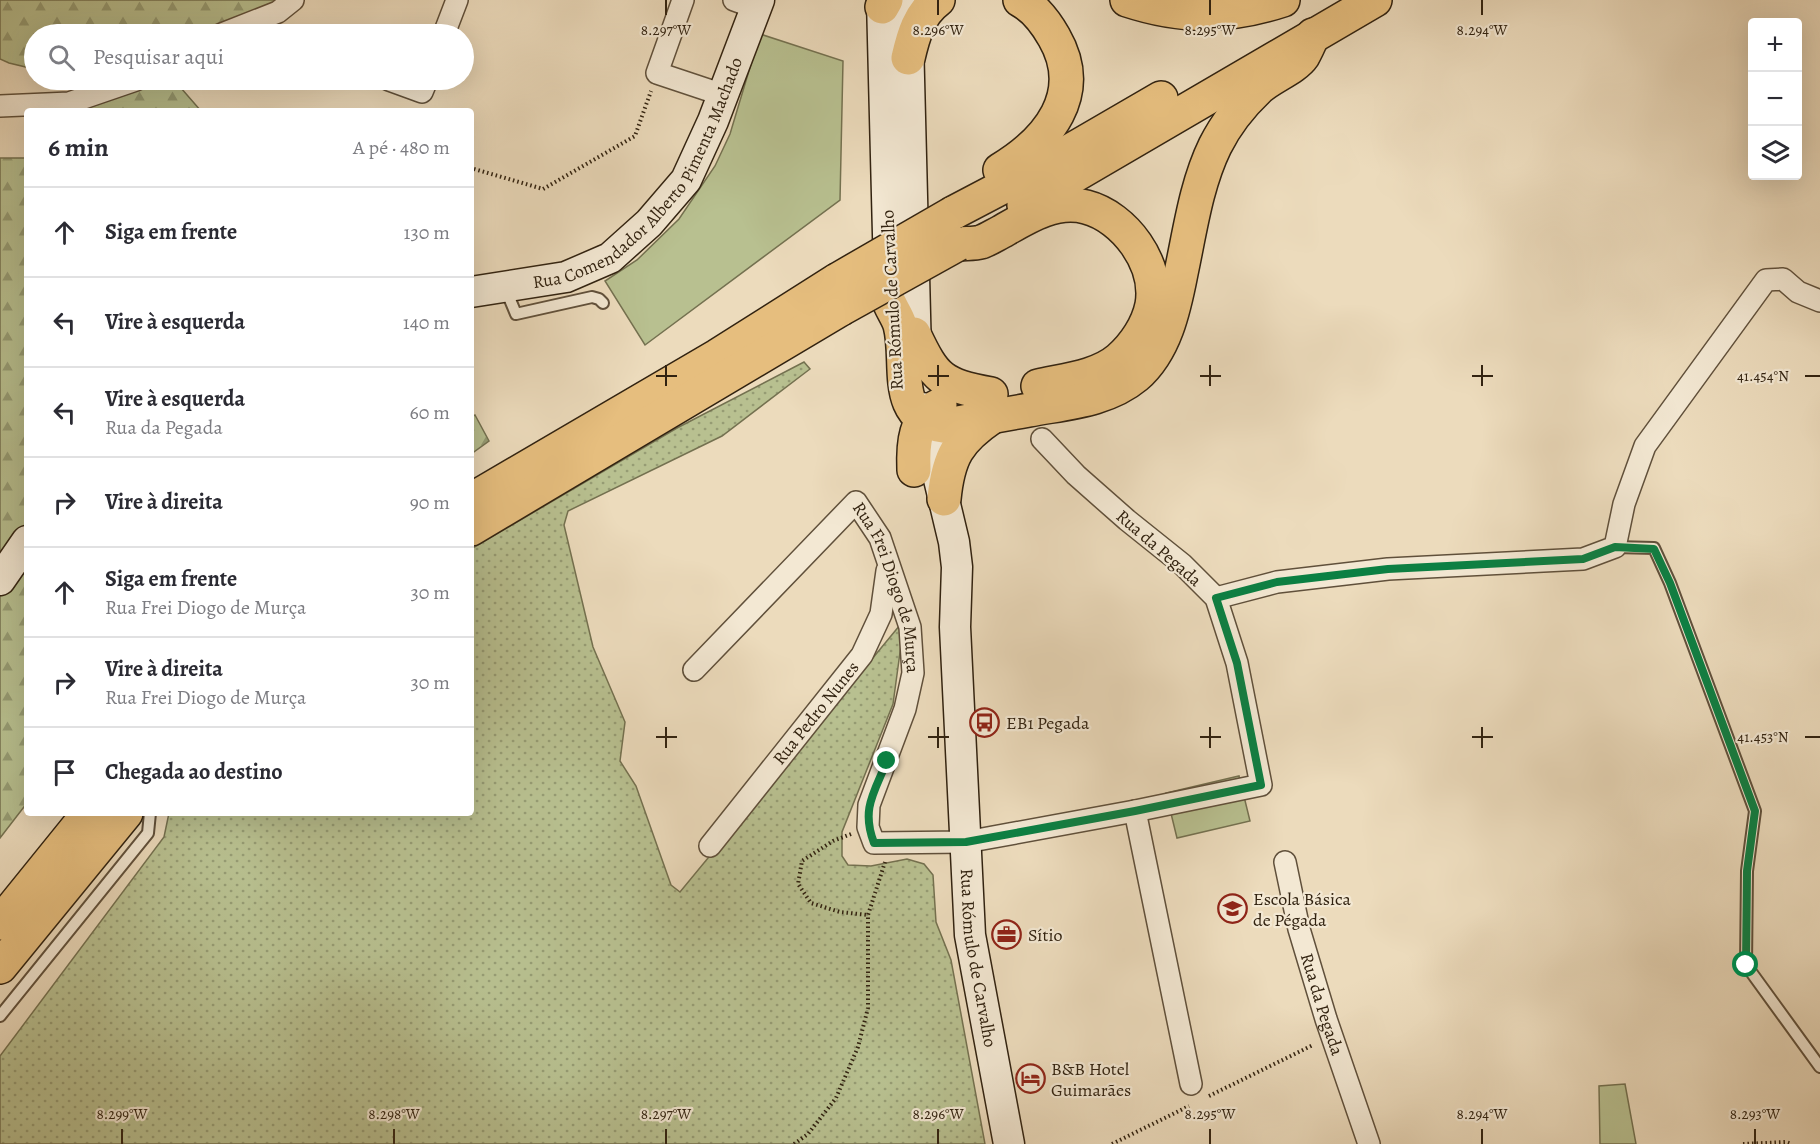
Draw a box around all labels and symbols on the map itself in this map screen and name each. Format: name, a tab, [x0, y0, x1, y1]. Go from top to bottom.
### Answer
text: 8.297°W	[641, 20, 691, 40]
text: 8.296°W	[912, 20, 964, 40]
text: 8.295°W	[1185, 20, 1235, 40]
text: 8.294°W	[1456, 20, 1508, 40]
street label: Rua Comendador Alberto Pimenta Machado	[531, 54, 748, 294]
street label: Rua Rómulo de Carvalho	[875, 209, 909, 391]
text: 41.454°N	[1737, 366, 1789, 386]
street label: Rua Frei Diogo de Murça	[847, 497, 925, 674]
street label: Rua da Pegada	[1111, 504, 1207, 592]
street label: Rua Pedro Nunes	[767, 656, 865, 770]
bus stop icon: EB1 Pegada	[969, 707, 1001, 739]
place label: EB1 Pegada	[1006, 711, 1090, 735]
text: 41.453°N	[1737, 727, 1789, 747]
route end	[873, 747, 899, 773]
street label: Rua Rómulo de Carvalho	[955, 868, 1003, 1049]
place label: Escola Básica de Pégada	[1253, 887, 1351, 932]
school or university icon: Escola Básica de Pégada	[1216, 893, 1248, 925]
office icon: Sítio	[991, 919, 1023, 951]
place label: Sítio	[1028, 923, 1062, 947]
street label: Rua da Pegada	[1295, 950, 1350, 1059]
route start	[1732, 951, 1758, 977]
place label: B&B Hotel Guimarães	[1051, 1057, 1131, 1102]
hotel icon: B&B Hotel Guimarães	[1014, 1063, 1046, 1095]
text: 8.299°W	[96, 1104, 148, 1124]
text: 8.298°W	[368, 1104, 420, 1124]
text: 8.297°W	[641, 1104, 691, 1124]
text: 8.296°W	[912, 1104, 964, 1124]
text: 8.295°W	[1185, 1104, 1235, 1124]
text: 8.294°W	[1456, 1104, 1508, 1124]
text: 8.293°W	[1730, 1104, 1780, 1124]

